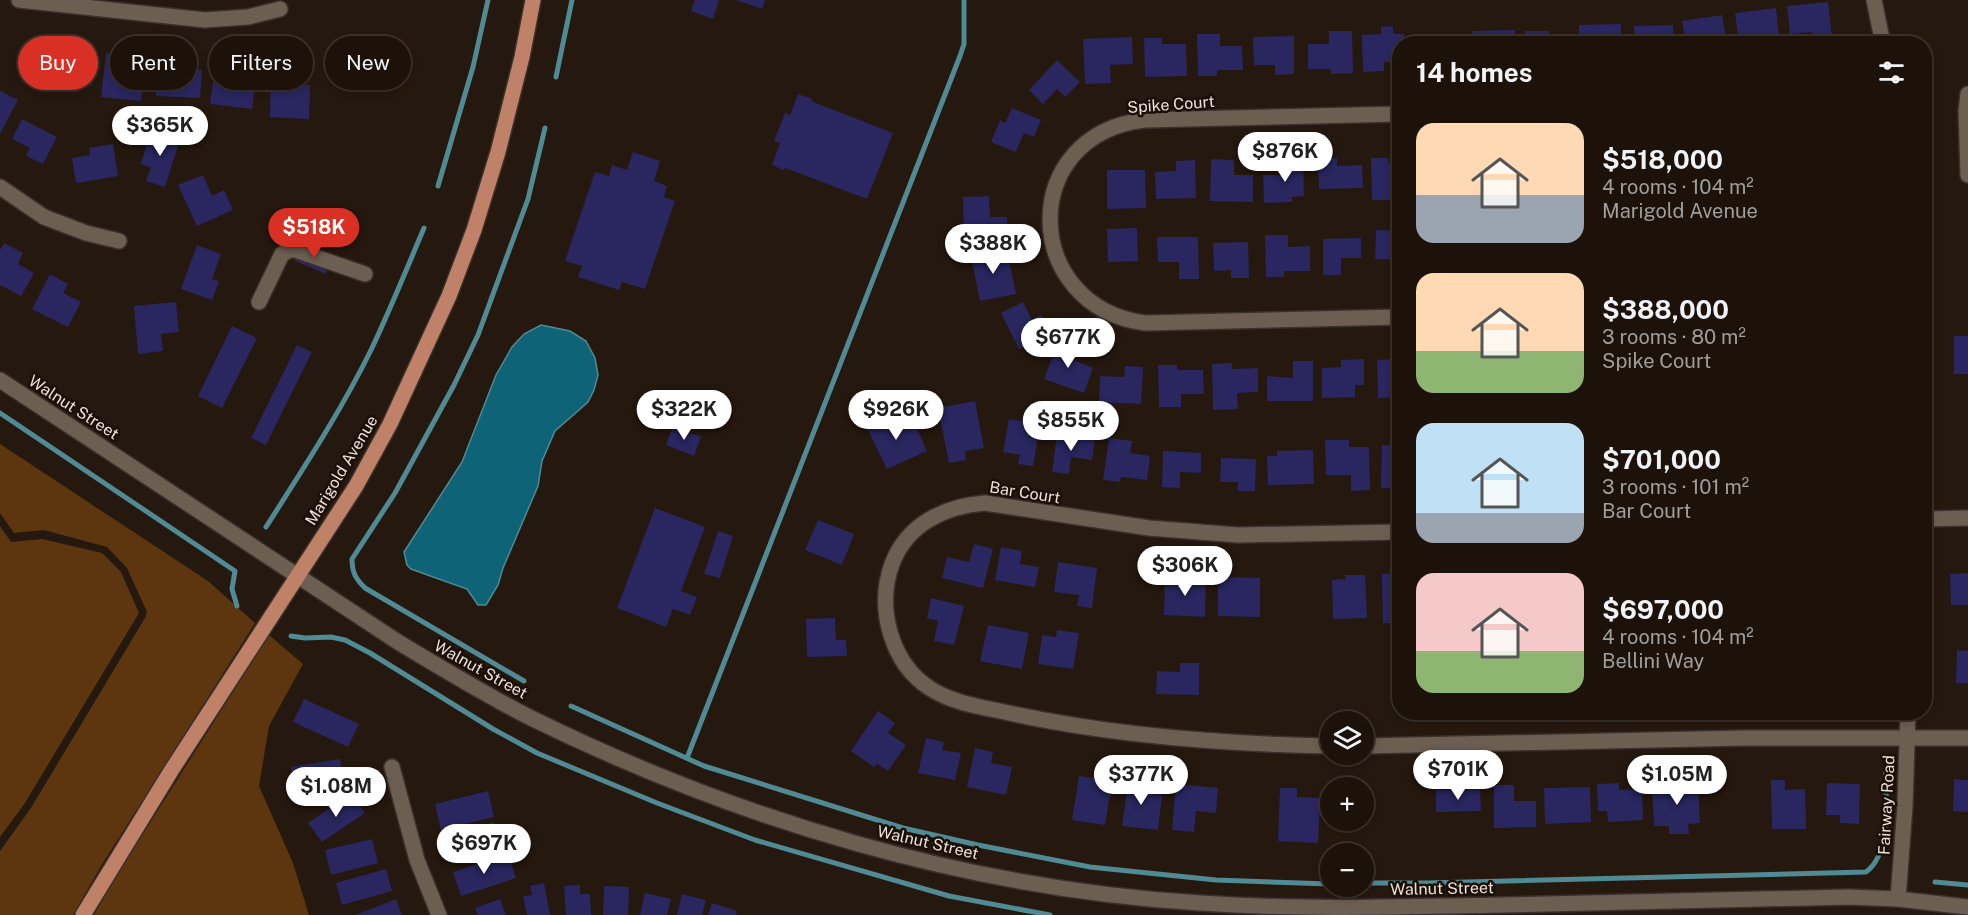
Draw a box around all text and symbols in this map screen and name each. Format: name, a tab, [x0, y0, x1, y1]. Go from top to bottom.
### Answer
chip: Buy	[18, 36, 98, 90]
chip: Rent	[110, 36, 197, 90]
chip: Filters	[209, 36, 313, 90]
chip: New	[325, 36, 411, 90]
icon: filters	[1875, 56, 1908, 89]
text: 14 homes	[1416, 57, 1532, 88]
street label: Spike Court	[1127, 92, 1215, 117]
pin: $365K	[118, 106, 202, 157]
text: $365K	[126, 113, 194, 137]
pin: $876K	[1243, 132, 1327, 183]
text: $876K	[1252, 139, 1318, 163]
text: $518,000	[1602, 144, 1723, 175]
icon: home	[1464, 147, 1536, 219]
text: 4 rooms · 104 m²	[1602, 175, 1754, 199]
text: Marigold Avenue	[1602, 199, 1758, 223]
pin: $518K	[272, 208, 356, 259]
text: $518K	[282, 215, 346, 239]
pin: $388K	[951, 224, 1035, 275]
text: $388K	[959, 231, 1027, 255]
text: $388,000	[1602, 294, 1729, 325]
icon: home	[1464, 297, 1536, 369]
pin: $677K	[1026, 318, 1110, 369]
text: $677K	[1035, 325, 1101, 349]
text: 3 rooms · 80 m²	[1602, 325, 1746, 349]
text: Spike Court	[1602, 349, 1711, 373]
street label: Walnut Street	[25, 371, 122, 444]
pin: $322K	[642, 390, 726, 441]
pin: $926K	[854, 390, 938, 441]
text: $322K	[651, 397, 717, 421]
text: $926K	[862, 397, 930, 421]
pin: $855K	[1029, 401, 1113, 452]
text: $855K	[1037, 408, 1105, 432]
street label: Marigold Avenue	[301, 412, 382, 529]
text: $701,000	[1602, 444, 1721, 475]
icon: home	[1464, 447, 1536, 519]
text: 3 rooms · 101 m²	[1602, 475, 1749, 499]
street label: Bar Court	[988, 478, 1062, 507]
text: Bar Court	[1602, 499, 1691, 523]
pin: $306K	[1143, 546, 1227, 597]
text: $306K	[1151, 553, 1219, 577]
text: $697,000	[1602, 594, 1724, 625]
icon: home	[1464, 597, 1536, 669]
text: 4 rooms · 104 m²	[1602, 625, 1754, 649]
street label: Walnut Street	[431, 636, 531, 703]
text: Bellini Way	[1602, 649, 1704, 673]
map controls	[1320, 711, 1374, 897]
button: layers	[1320, 711, 1374, 765]
pin: $701K	[1416, 750, 1500, 801]
pin: $377K	[1099, 755, 1183, 806]
pin: $1.05M	[1628, 755, 1726, 806]
street label: Fairway Road	[1874, 755, 1899, 855]
text: $701K	[1427, 757, 1489, 781]
text: $377K	[1108, 762, 1174, 786]
text: $1.05M	[1641, 762, 1713, 786]
pin: $1.08M	[287, 767, 385, 818]
text: $1.08M	[300, 774, 372, 798]
button: +	[1320, 777, 1374, 831]
street label: Walnut Street	[875, 822, 980, 863]
pin: $697K	[442, 824, 526, 875]
text: $697K	[451, 831, 517, 855]
button: −	[1320, 843, 1374, 897]
street label: Walnut Street	[1390, 878, 1494, 899]

